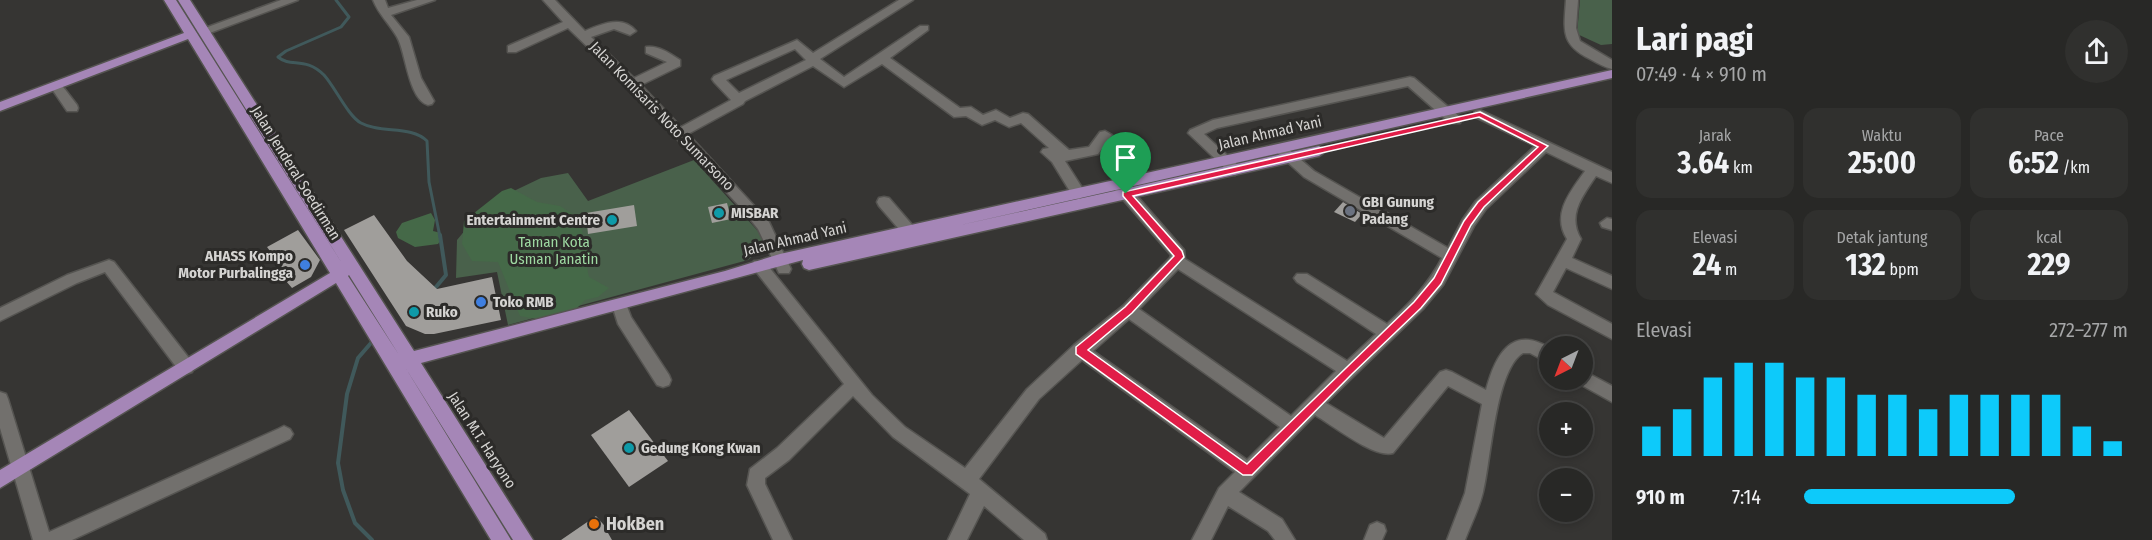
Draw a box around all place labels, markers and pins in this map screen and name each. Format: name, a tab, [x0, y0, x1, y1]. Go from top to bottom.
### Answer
pin	[1100, 132, 1151, 194]
place label: GBI Gunung Padang	[1362, 193, 1435, 228]
place label: MISBAR	[731, 204, 779, 222]
marker: GBI Gunung Padang	[1343, 204, 1357, 218]
marker: MISBAR	[712, 206, 726, 220]
place label: Entertainment Centre	[466, 211, 600, 229]
marker: Entertainment Centre	[605, 213, 619, 227]
place label: AHASS Kompo Motor Purbalingga	[178, 247, 294, 282]
marker: AHASS Kompo Motor Purbalingga	[298, 258, 312, 272]
place label: Toko RMB	[493, 293, 554, 311]
marker: Toko RMB	[474, 295, 488, 309]
place label: Ruko	[426, 303, 458, 321]
marker: Ruko	[407, 305, 421, 319]
place label: Gedung Kong Kwan	[641, 439, 761, 457]
marker: Gedung Kong Kwan	[622, 441, 636, 455]
place label: HokBen	[606, 513, 664, 535]
marker: HokBen	[587, 517, 601, 531]

